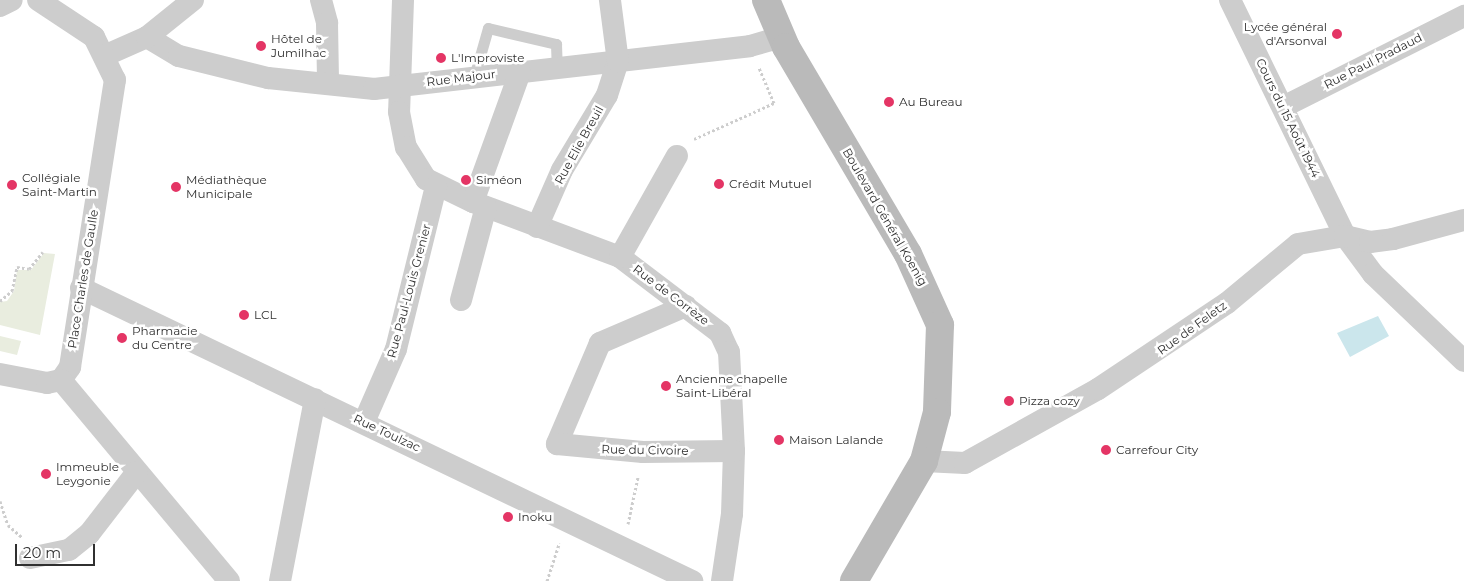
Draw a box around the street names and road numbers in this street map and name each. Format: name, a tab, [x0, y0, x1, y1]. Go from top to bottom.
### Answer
street label: Rue Paul Pradaud	[1322, 30, 1424, 92]
street label: Cours du 15 Août 1944	[1253, 56, 1323, 180]
street label: Rue Majour	[426, 67, 496, 89]
street label: Rue Elie Breuil	[551, 103, 607, 187]
street label: Boulevard Général Koenig	[840, 146, 930, 288]
street label: Place Charles de Gaulle	[65, 208, 101, 350]
street label: Rue Paul-Louis Grenier	[384, 223, 434, 359]
street label: Rue de Corrèze	[630, 262, 712, 328]
street label: Rue de Feletz	[1155, 298, 1229, 358]
street label: Rue Toulzac	[351, 411, 423, 455]
street label: Rue du Civoire	[601, 442, 689, 458]

